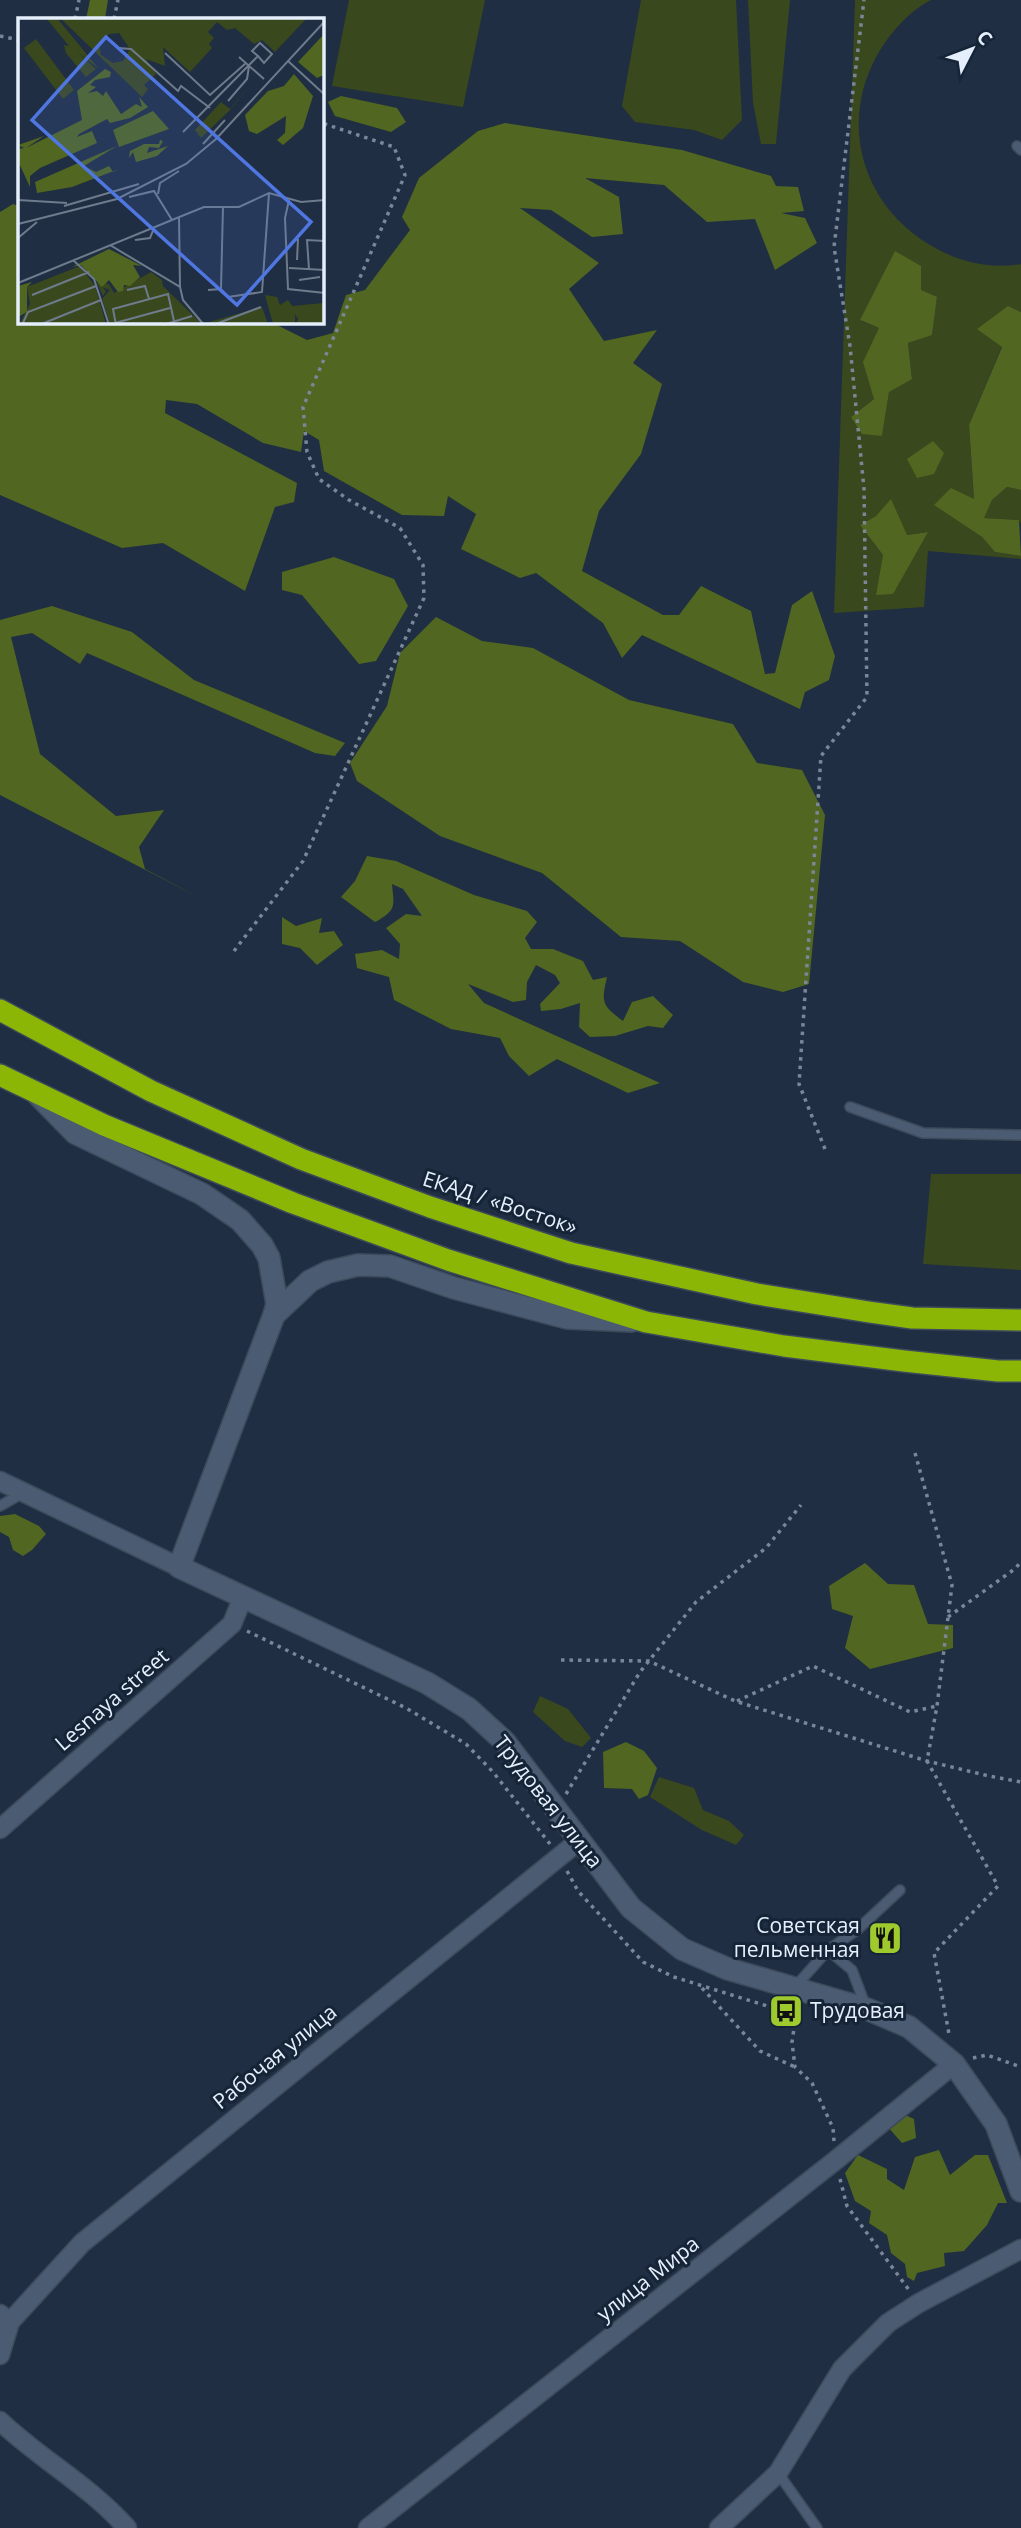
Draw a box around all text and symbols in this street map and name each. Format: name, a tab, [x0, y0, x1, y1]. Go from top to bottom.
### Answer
north arrow	[937, 14, 1007, 84]
inset map	[18, 18, 324, 324]
text: С	[971, 24, 998, 51]
street label: ЕКАД / «Восток»	[419, 1164, 581, 1240]
street label: Lesnaya street	[49, 1642, 174, 1756]
street label: Трудовая улица	[488, 1729, 609, 1874]
place label: Советская пельменная	[734, 1911, 860, 1963]
restaurant icon: Советская пельменная	[866, 1919, 904, 1957]
bus stop icon: Трудовая	[767, 1992, 805, 2030]
place label: Трудовая	[810, 1996, 905, 2024]
street label: Рабочая улица	[207, 1998, 342, 2115]
street label: улица Мира	[590, 2229, 704, 2327]

